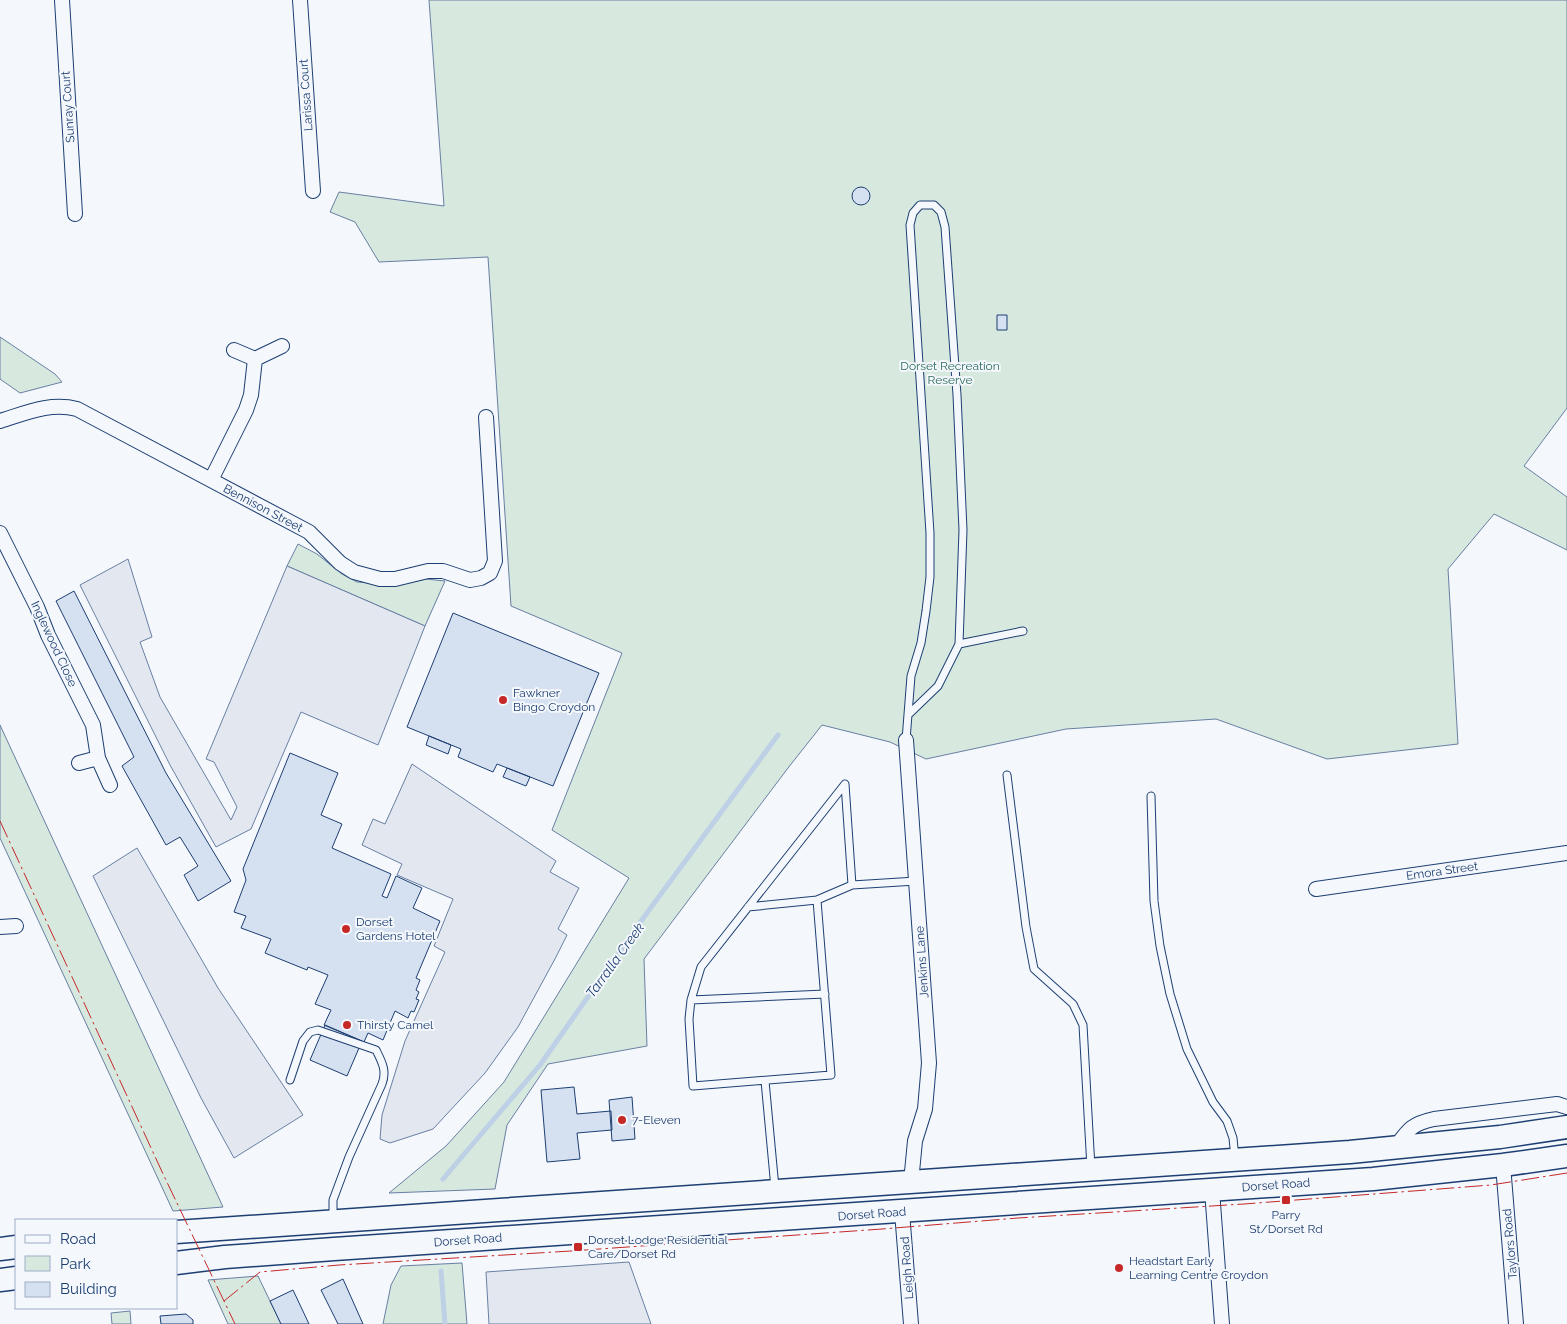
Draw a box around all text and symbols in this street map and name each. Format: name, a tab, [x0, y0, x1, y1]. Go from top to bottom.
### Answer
street label: Larissa Court	[296, 58, 316, 132]
street label: Sunray Court	[59, 71, 77, 143]
park label: Dorset Recreation Reserve	[900, 359, 1000, 387]
street label: Bennison Street	[221, 481, 305, 535]
street label: Inglewood Close	[28, 599, 80, 689]
place label: Fawkner Bingo Croydon	[513, 686, 595, 714]
marker: Fawkner Bingo Croydon	[497, 694, 509, 706]
street label: Emora Street	[1405, 859, 1479, 883]
place label: Dorset Gardens Hotel	[356, 915, 436, 943]
water label: Tarralla Creek	[583, 919, 648, 1000]
marker: Dorset Gardens Hotel	[340, 923, 352, 935]
street label: Jenkins Lane	[913, 926, 931, 998]
place label: Thirsty Camel	[357, 1018, 434, 1032]
marker: Thirsty Camel	[341, 1019, 353, 1031]
place label: 7-Eleven	[632, 1113, 681, 1127]
marker: 7-Eleven	[616, 1114, 628, 1126]
street label: Dorset Road	[1241, 1176, 1311, 1194]
marker: Parry St/Dorset Rd	[1280, 1194, 1292, 1206]
street label: Dorset Road	[837, 1205, 907, 1223]
place label: Parry St/Dorset Rd	[1249, 1208, 1323, 1236]
street label: Taylors Road	[1500, 1208, 1520, 1280]
legend	[15, 1219, 178, 1309]
text: Road	[60, 1230, 96, 1248]
street label: Dorset Road	[433, 1231, 503, 1249]
place label: Dorset Lodge Residential Care/Dorset Rd	[588, 1233, 728, 1261]
street label: Leigh Road	[898, 1236, 916, 1300]
marker: Dorset Lodge Residential Care/Dorset Rd	[572, 1241, 584, 1253]
place label: Headstart Early Learning Centre Croydon	[1129, 1254, 1268, 1282]
text: Park	[60, 1255, 91, 1273]
marker: Headstart Early Learning Centre Croydon	[1113, 1262, 1125, 1274]
text: Building	[60, 1280, 117, 1298]

